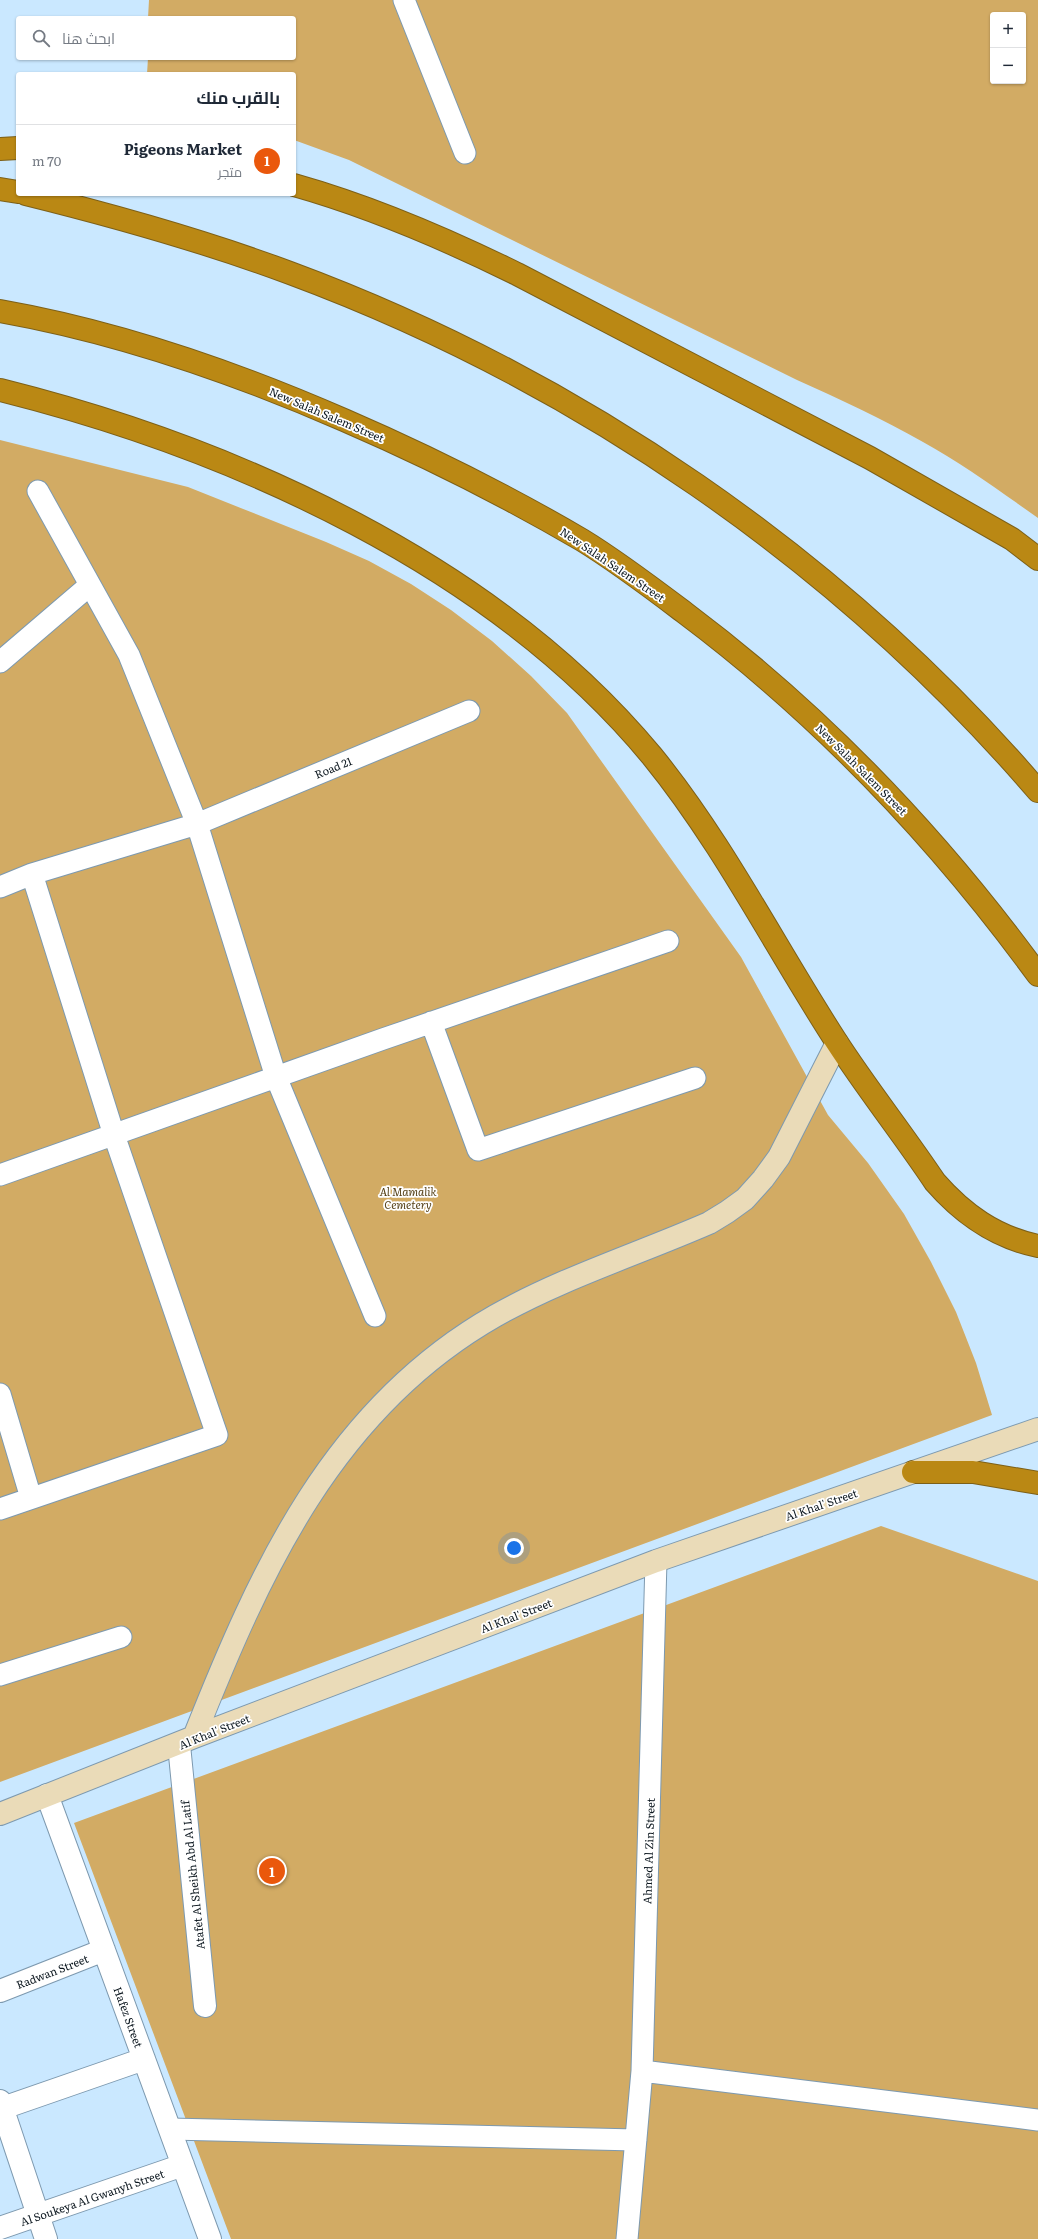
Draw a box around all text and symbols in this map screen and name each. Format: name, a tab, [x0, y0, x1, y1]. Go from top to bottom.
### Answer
map controls	[990, 12, 1026, 84]
button: +	[990, 12, 1026, 48]
search box	[16, 16, 296, 60]
text: ابحث هنا	[62, 26, 115, 49]
icon: search	[30, 27, 52, 49]
button: −	[990, 48, 1026, 84]
text: بالقرب منك	[196, 84, 280, 109]
text: Pigeons Market	[124, 137, 242, 160]
text: 70 m	[32, 151, 61, 170]
text: 1	[264, 151, 270, 170]
text: متجر	[218, 162, 242, 181]
street label: New Salah Salem Street	[267, 383, 387, 446]
street label: New Salah Salem Street	[557, 523, 669, 605]
street label: New Salah Salem Street	[813, 720, 912, 819]
street label: Road 21	[312, 752, 355, 782]
park label: Al Mamalik Cemetery	[379, 1183, 437, 1212]
street label: Al Khal' Street	[783, 1484, 860, 1524]
your location	[504, 1538, 524, 1558]
street label: Al Khal' Street	[478, 1594, 555, 1636]
street label: Al Khal' Street	[176, 1709, 252, 1753]
street label: Ahmed Al Zin Street	[638, 1797, 658, 1904]
street label: Atafet Al Sheikh Abd Al Latif	[176, 1799, 208, 1950]
pin: 1	[259, 1856, 285, 1886]
street label: Radwan Street	[13, 1950, 91, 1992]
street label: Hafez Street	[111, 1984, 148, 2050]
street label: Al Soukeya Al Gwanyh Street	[18, 2165, 167, 2229]

